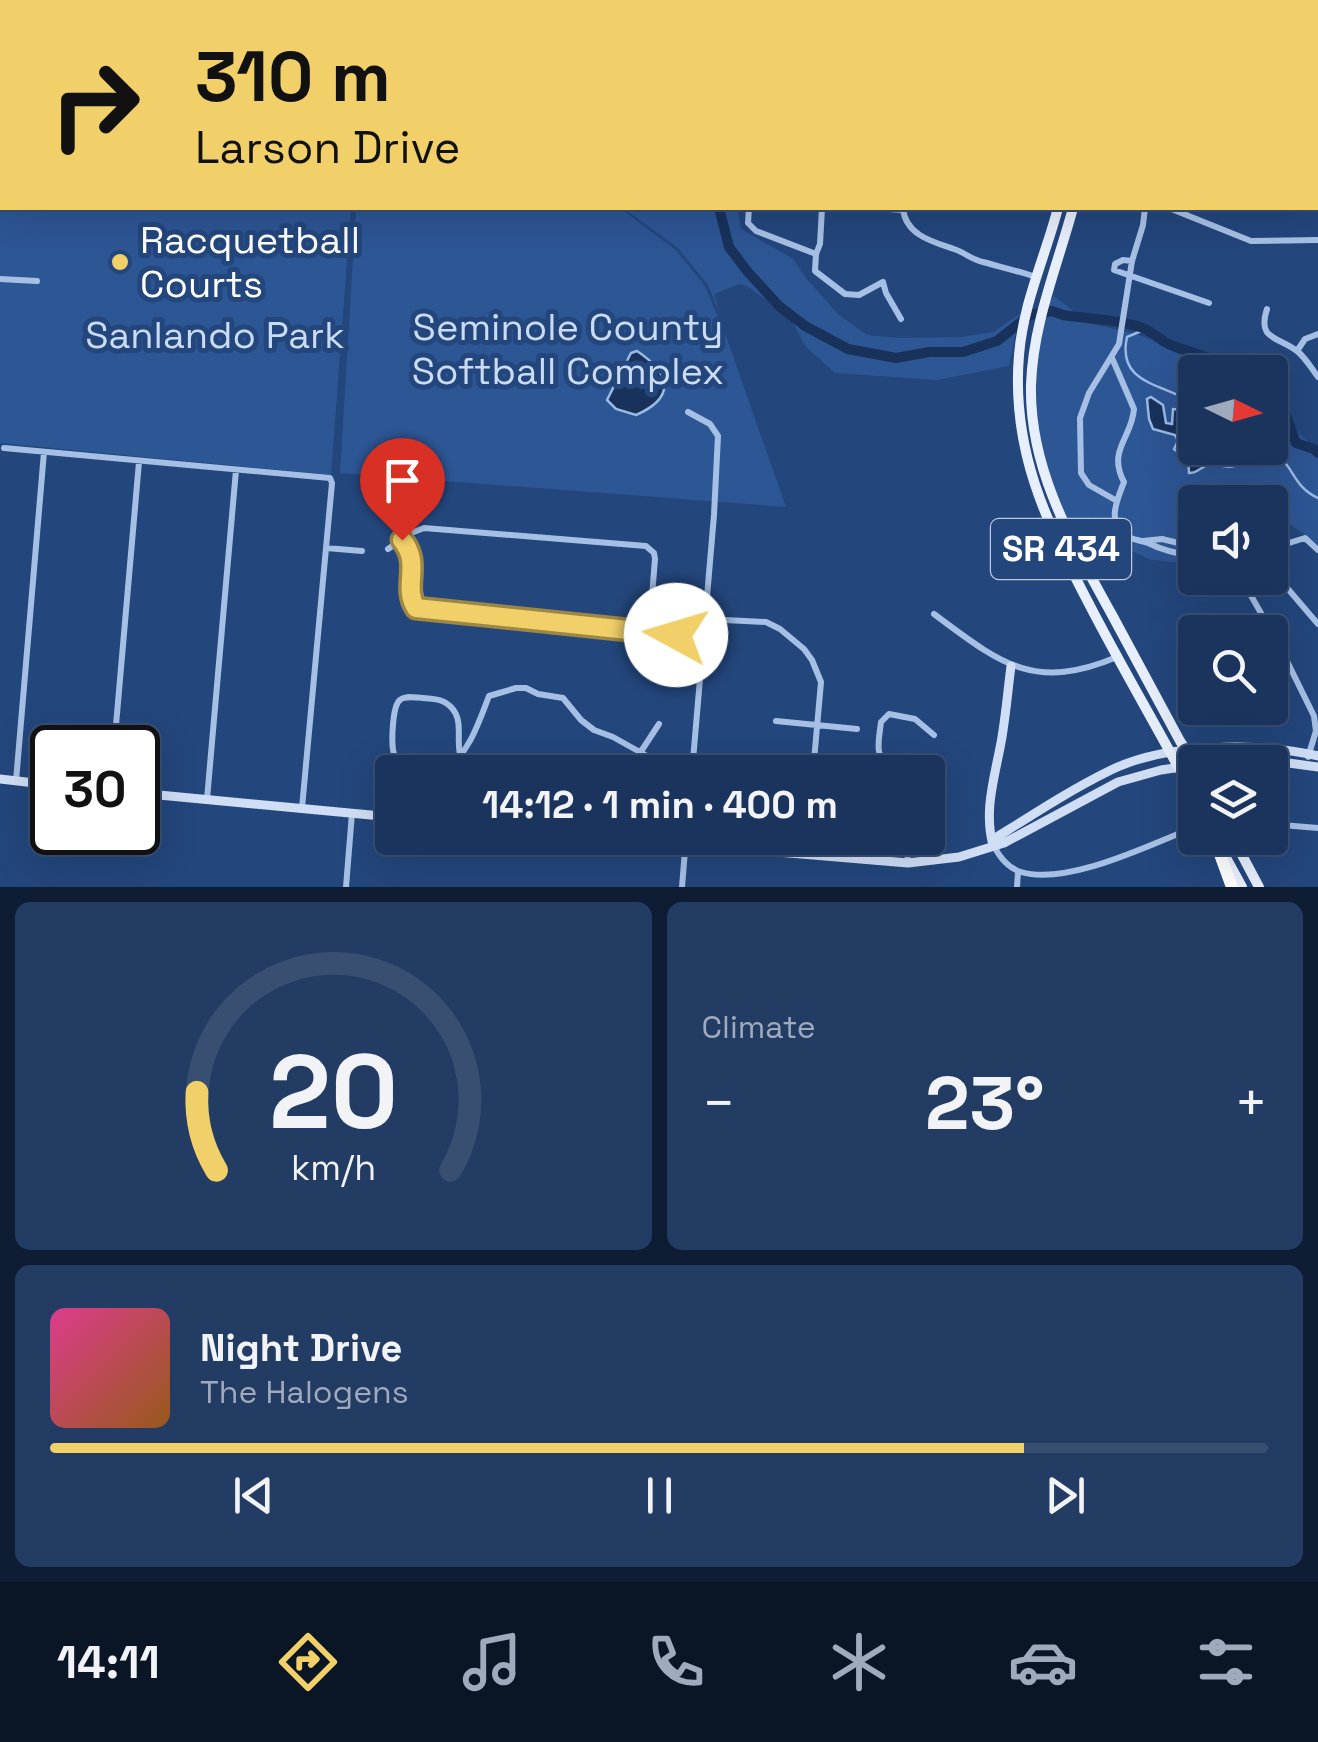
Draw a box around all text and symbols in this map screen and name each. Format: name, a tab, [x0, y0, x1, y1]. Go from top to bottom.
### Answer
text: 310 m	[195, 32, 391, 121]
icon: right	[30, 40, 160, 170]
text: Larson Drive	[195, 119, 460, 176]
place label: Racquetball Courts	[140, 216, 360, 308]
marker: Racquetball Courts	[109, 251, 131, 273]
park label: Seminole County Softball Complex	[412, 303, 724, 395]
park label: Sanlando Park	[85, 311, 345, 359]
north arrow	[1178, 355, 1288, 465]
map controls	[1178, 355, 1288, 855]
pin	[360, 438, 445, 541]
icon: arrive	[375, 453, 430, 508]
button: sound	[1178, 485, 1288, 595]
road number: SR 434	[991, 519, 1131, 579]
position arrow	[624, 583, 728, 687]
button: search	[1178, 615, 1288, 725]
speed limit sign: 30	[30, 725, 160, 855]
button: layers	[1178, 745, 1288, 855]
text: 14:12 · 1 min · 400 m	[482, 781, 838, 829]
text: Climate	[702, 1007, 816, 1047]
text: 20	[269, 1026, 398, 1158]
text: 23°	[925, 1055, 1045, 1151]
text: −	[702, 1068, 736, 1138]
text: +	[1234, 1068, 1268, 1138]
text: km/h	[291, 1145, 376, 1190]
text: Night Drive	[200, 1324, 402, 1372]
text: The Halogens	[200, 1372, 409, 1412]
icon: previous	[226, 1468, 281, 1523]
icon: pause	[632, 1468, 687, 1523]
icon: next	[1038, 1468, 1093, 1523]
icon: directions	[273, 1627, 343, 1697]
icon: music	[457, 1627, 527, 1697]
icon: phone	[641, 1627, 711, 1697]
icon: climate	[824, 1627, 894, 1697]
icon: car	[1008, 1627, 1078, 1697]
icon: filters	[1191, 1627, 1261, 1697]
text: 14:11	[57, 1634, 160, 1691]

